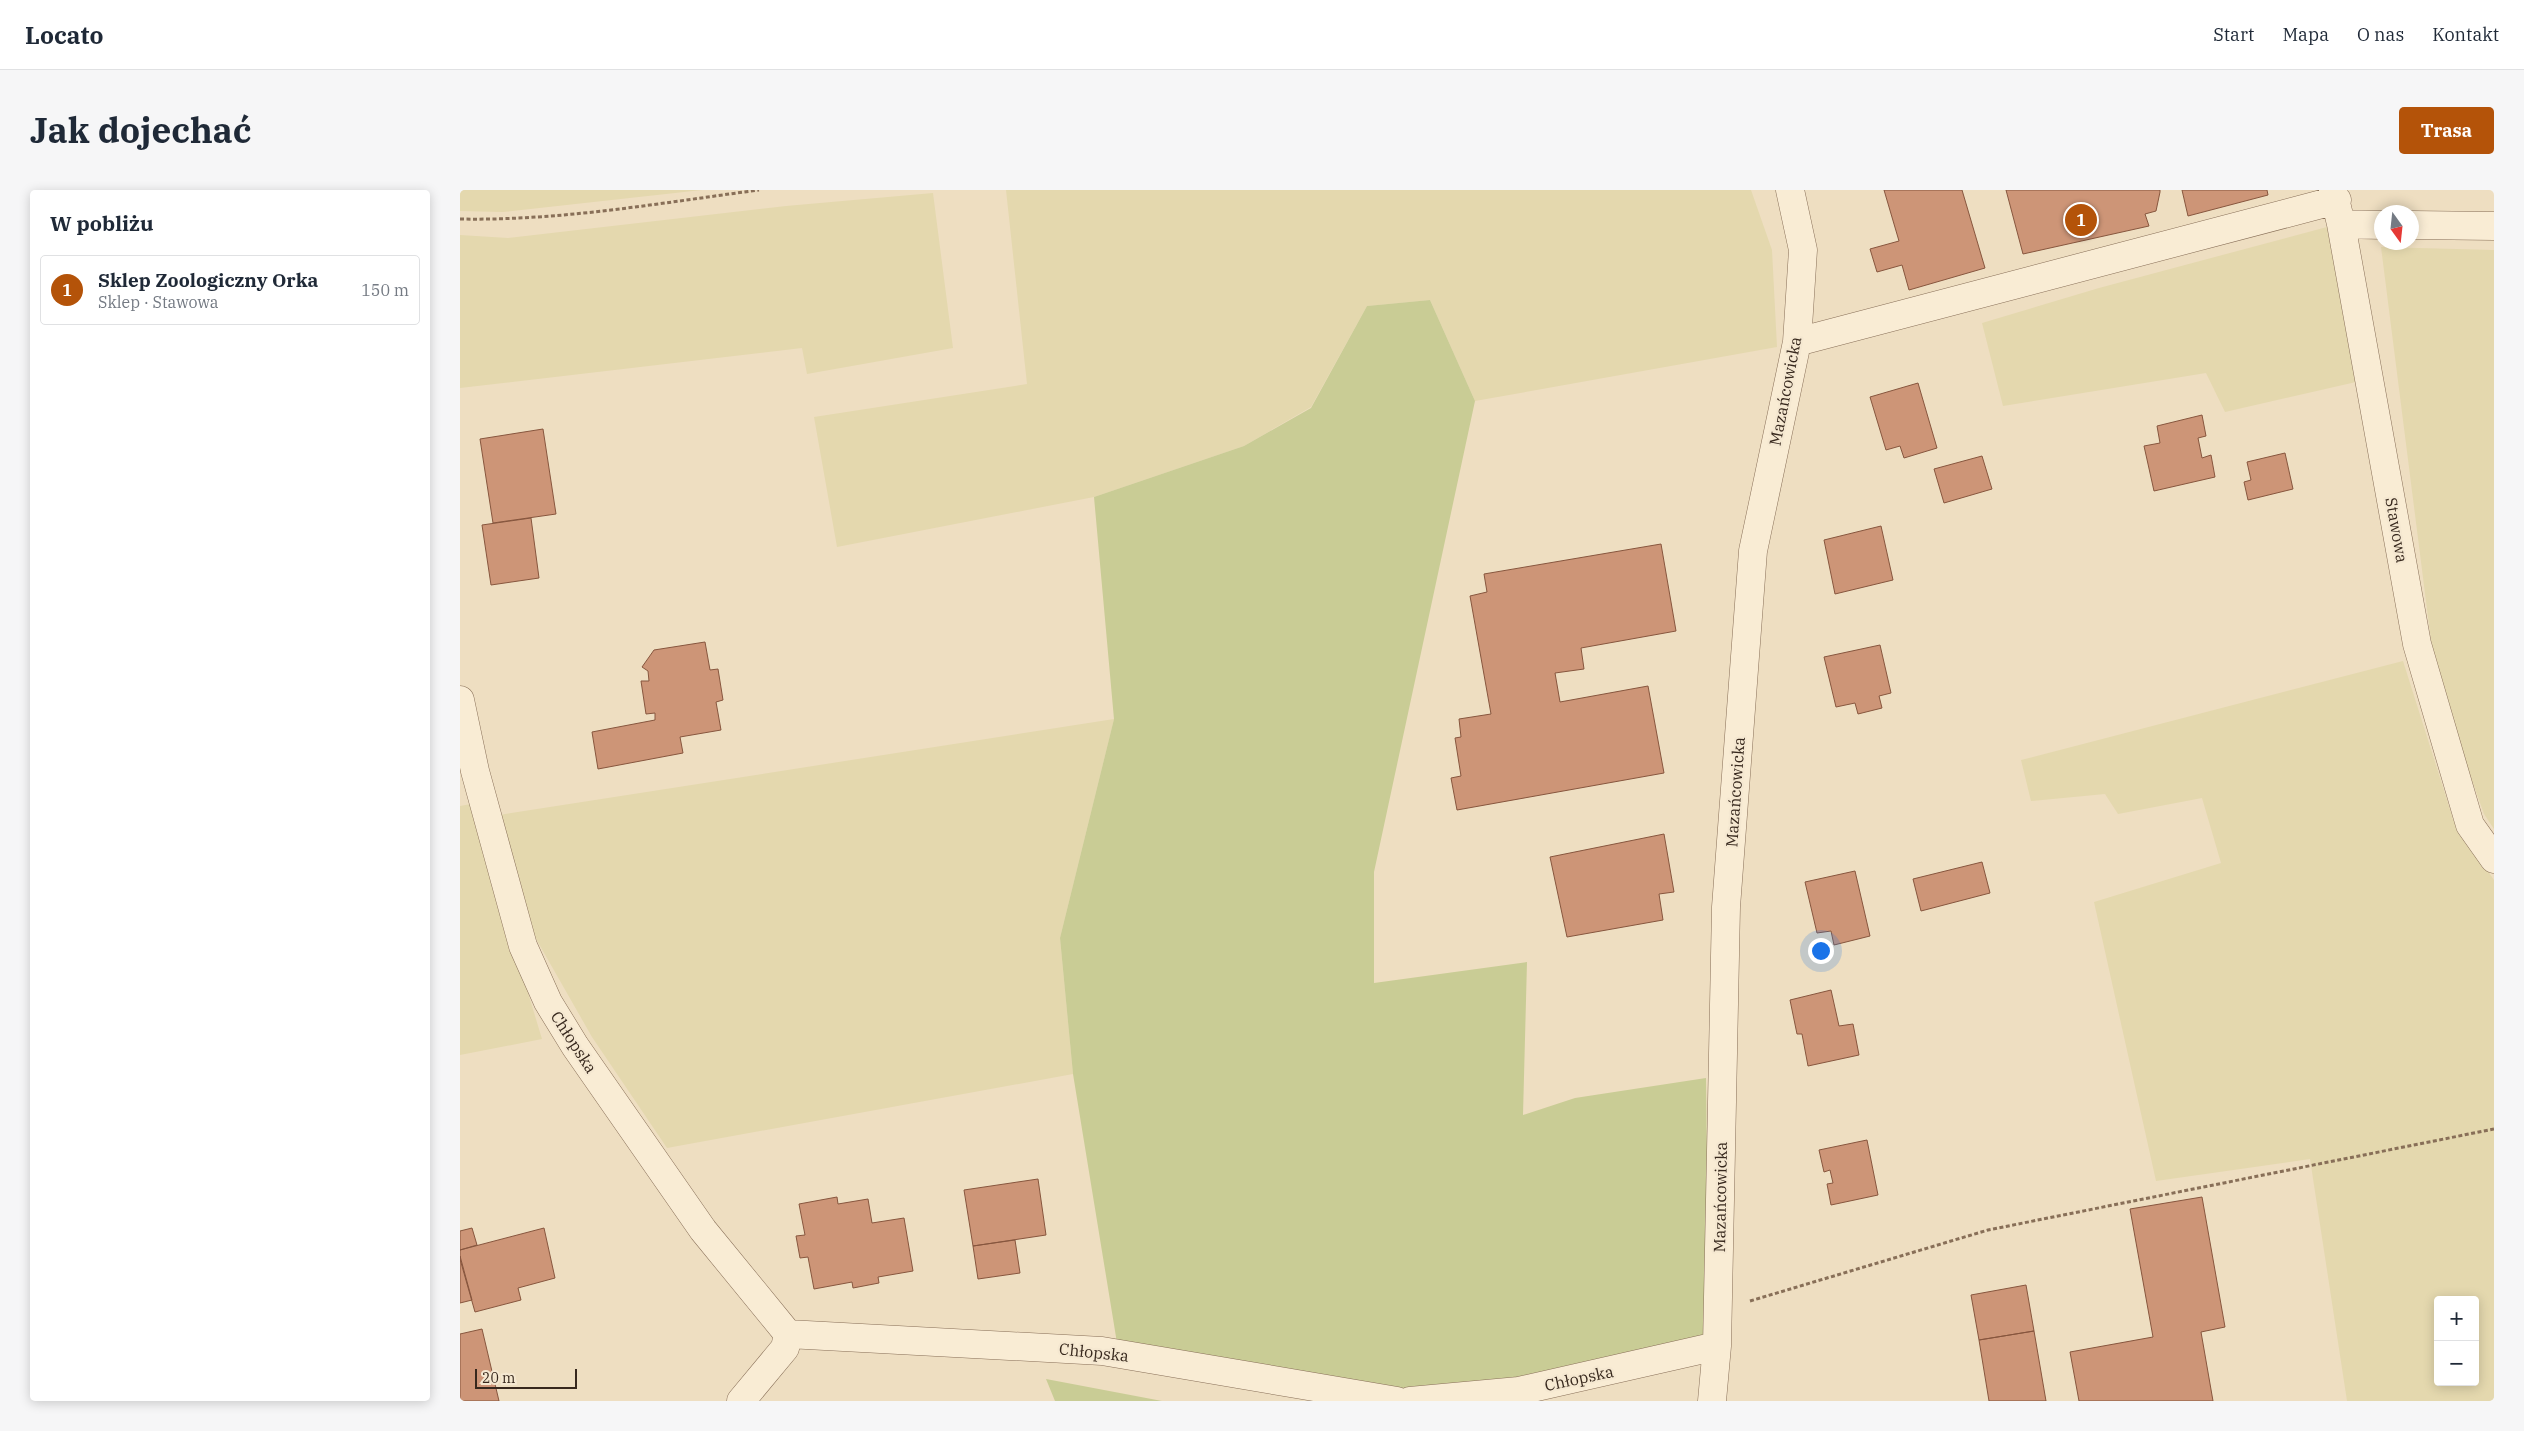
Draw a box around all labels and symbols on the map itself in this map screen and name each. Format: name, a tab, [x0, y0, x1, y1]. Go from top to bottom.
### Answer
pin: 1	[2065, 201, 2097, 239]
north arrow	[2374, 205, 2419, 250]
street label: Mazańcowicka	[1765, 335, 1805, 447]
street label: Stawowa	[2381, 496, 2413, 564]
street label: Mazańcowicka	[1721, 736, 1749, 848]
your location	[1808, 938, 1834, 964]
street label: Chłopska	[547, 1007, 602, 1077]
street label: Mazańcowicka	[1709, 1141, 1731, 1252]
street label: Chłopska	[1058, 1338, 1130, 1366]
street label: Chłopska	[1543, 1361, 1616, 1395]
scale bar	[475, 1366, 578, 1389]

